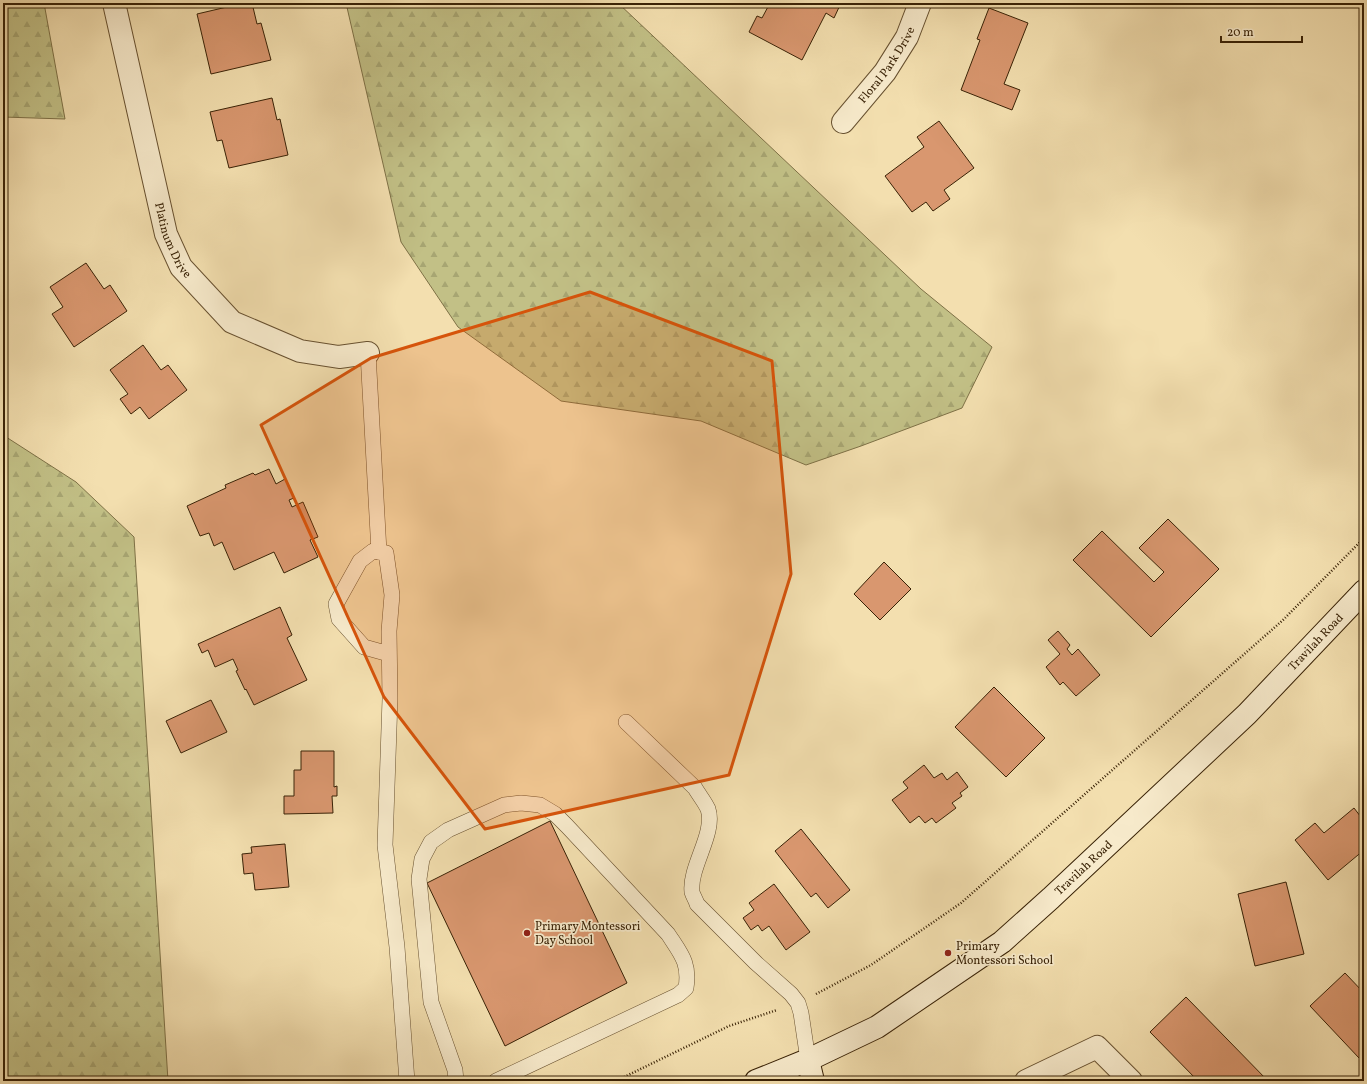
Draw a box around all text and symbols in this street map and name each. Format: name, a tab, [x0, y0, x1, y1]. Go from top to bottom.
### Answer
scale bar	[1221, 18, 1302, 44]
street label: Floral Park Drive	[855, 25, 919, 107]
text: 20 m	[1227, 25, 1254, 41]
street label: Platinum Drive	[150, 201, 195, 282]
street label: Travilah Road	[1285, 610, 1348, 675]
street label: Travilah Road	[1052, 837, 1116, 899]
place label: Primary Montessori Day School	[535, 919, 641, 949]
marker: Primary Montessori Day School	[522, 928, 532, 938]
place label: Primary Montessori School	[956, 939, 1053, 969]
marker: Primary Montessori School	[943, 948, 953, 958]

